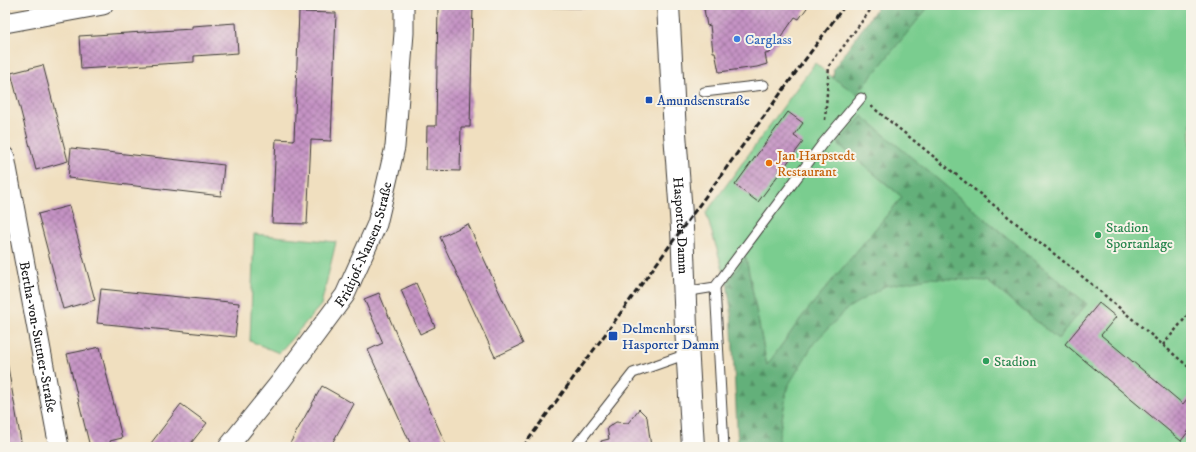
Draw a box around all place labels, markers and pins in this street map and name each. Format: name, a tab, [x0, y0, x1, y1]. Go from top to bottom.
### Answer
place label: Carglass	[745, 31, 792, 49]
marker: Carglass	[732, 34, 742, 44]
place label: Amundsenstraße	[657, 92, 750, 110]
marker: Amundsenstraße	[644, 95, 654, 105]
place label: Jan Harpstedt Restaurant	[775, 147, 855, 181]
marker: Jan Harpstedt Restaurant	[764, 158, 774, 168]
place label: Stadion Sportanlage	[1106, 219, 1173, 253]
marker: Stadion Sportanlage	[1093, 230, 1103, 240]
place label: Delmenhorst Hasporter Damm	[622, 320, 720, 354]
marker: Delmenhorst Hasporter Damm	[607, 330, 619, 342]
place label: Stadion	[994, 353, 1037, 371]
marker: Stadion	[981, 356, 991, 366]

